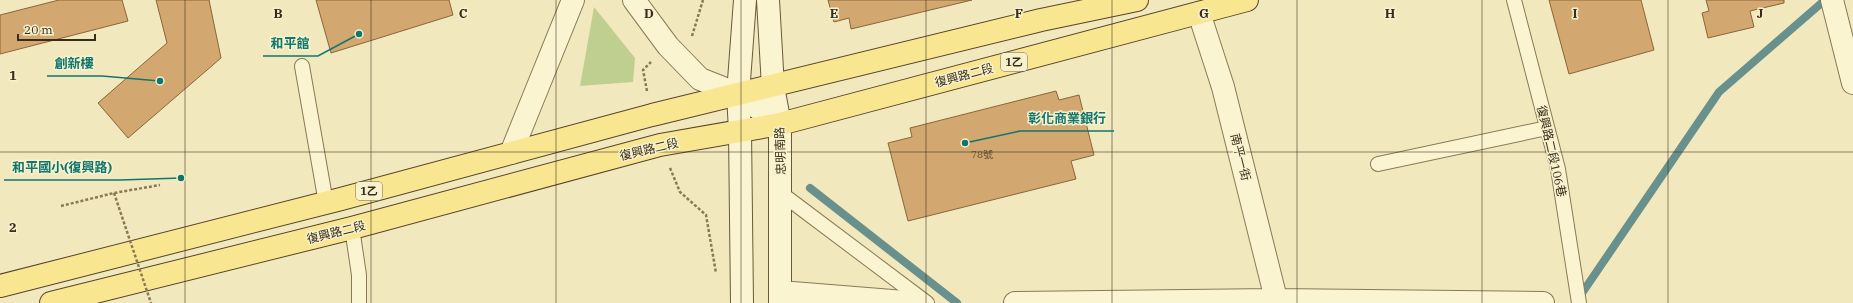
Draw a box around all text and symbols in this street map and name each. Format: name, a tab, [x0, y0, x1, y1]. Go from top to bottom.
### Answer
text: B	[273, 5, 283, 22]
text: C	[459, 5, 468, 22]
text: D	[644, 5, 654, 22]
text: E	[830, 5, 838, 22]
text: F	[1015, 5, 1023, 22]
text: G	[1199, 5, 1209, 22]
text: H	[1385, 5, 1396, 22]
text: I	[1573, 5, 1578, 22]
text: J	[1757, 5, 1764, 22]
scale bar	[18, 16, 95, 42]
text: 20 m	[24, 22, 53, 37]
callout: 和平館	[263, 31, 318, 56]
text: 和平館	[270, 35, 310, 52]
callout: 創新樓	[47, 51, 102, 76]
road number: 1乙	[1001, 53, 1027, 71]
text: 創新樓	[54, 55, 94, 72]
street label: 復興路二段	[933, 60, 995, 90]
text: 1	[9, 67, 17, 84]
street label: 復興路二段106巷	[1534, 104, 1570, 198]
callout: 彰化商業銀行	[1020, 106, 1114, 131]
text: 彰化商業銀行	[1028, 110, 1106, 127]
street label: 忠明南路	[772, 127, 788, 175]
street label: 南平一街	[1228, 132, 1254, 182]
street label: 復興路二段	[618, 135, 680, 163]
house number: 78號	[971, 148, 993, 161]
callout: 和平國小(復興路)	[4, 155, 120, 180]
text: 和平國小(復興路)	[12, 159, 112, 176]
road number: 1乙	[356, 182, 382, 200]
street label: 復興路二段	[305, 217, 367, 247]
text: 2	[9, 219, 17, 236]

